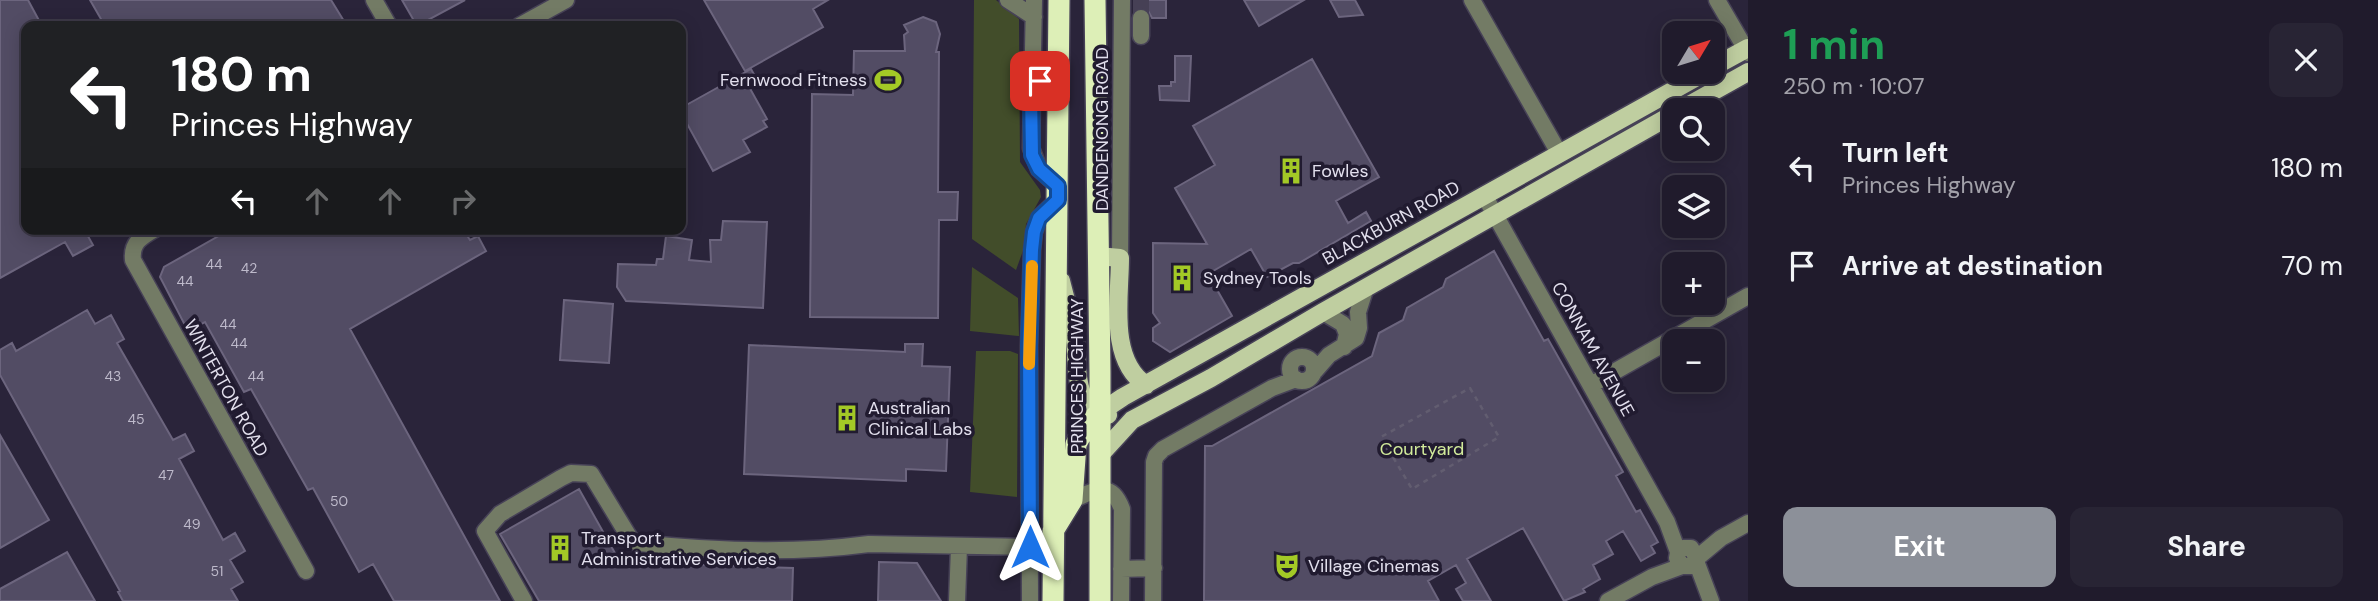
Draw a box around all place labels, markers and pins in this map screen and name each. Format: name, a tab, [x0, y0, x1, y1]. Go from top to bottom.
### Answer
pin	[1010, 51, 1070, 111]
sports icon: Fernwood Fitness	[873, 65, 903, 95]
place label: Fernwood Fitness	[720, 68, 867, 92]
building icon: Fowles	[1276, 156, 1306, 186]
place label: Fowles	[1312, 159, 1369, 183]
building icon: Sydney Tools	[1167, 263, 1197, 293]
place label: Sydney Tools	[1203, 266, 1312, 290]
place label: Australian Clinical Labs	[868, 396, 972, 441]
building icon: Australian Clinical Labs	[832, 403, 862, 433]
place label: Transport Administrative Services	[581, 526, 777, 571]
building icon: Transport Administrative Services	[545, 533, 575, 563]
theatre icon: Village Cinemas	[1272, 551, 1302, 581]
place label: Village Cinemas	[1308, 554, 1440, 578]

